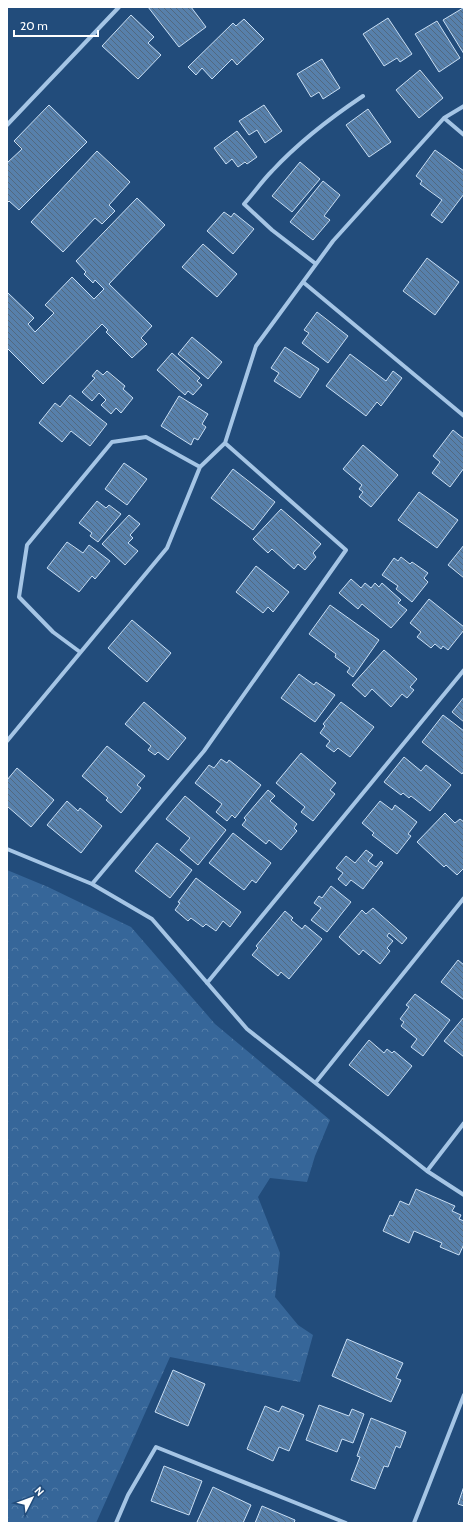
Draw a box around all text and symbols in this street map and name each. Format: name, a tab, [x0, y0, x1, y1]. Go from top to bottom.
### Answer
scale bar	[14, 12, 98, 38]
text: 20 m	[20, 18, 48, 33]
north arrow	[12, 1478, 52, 1518]
text: N	[32, 1484, 47, 1499]

